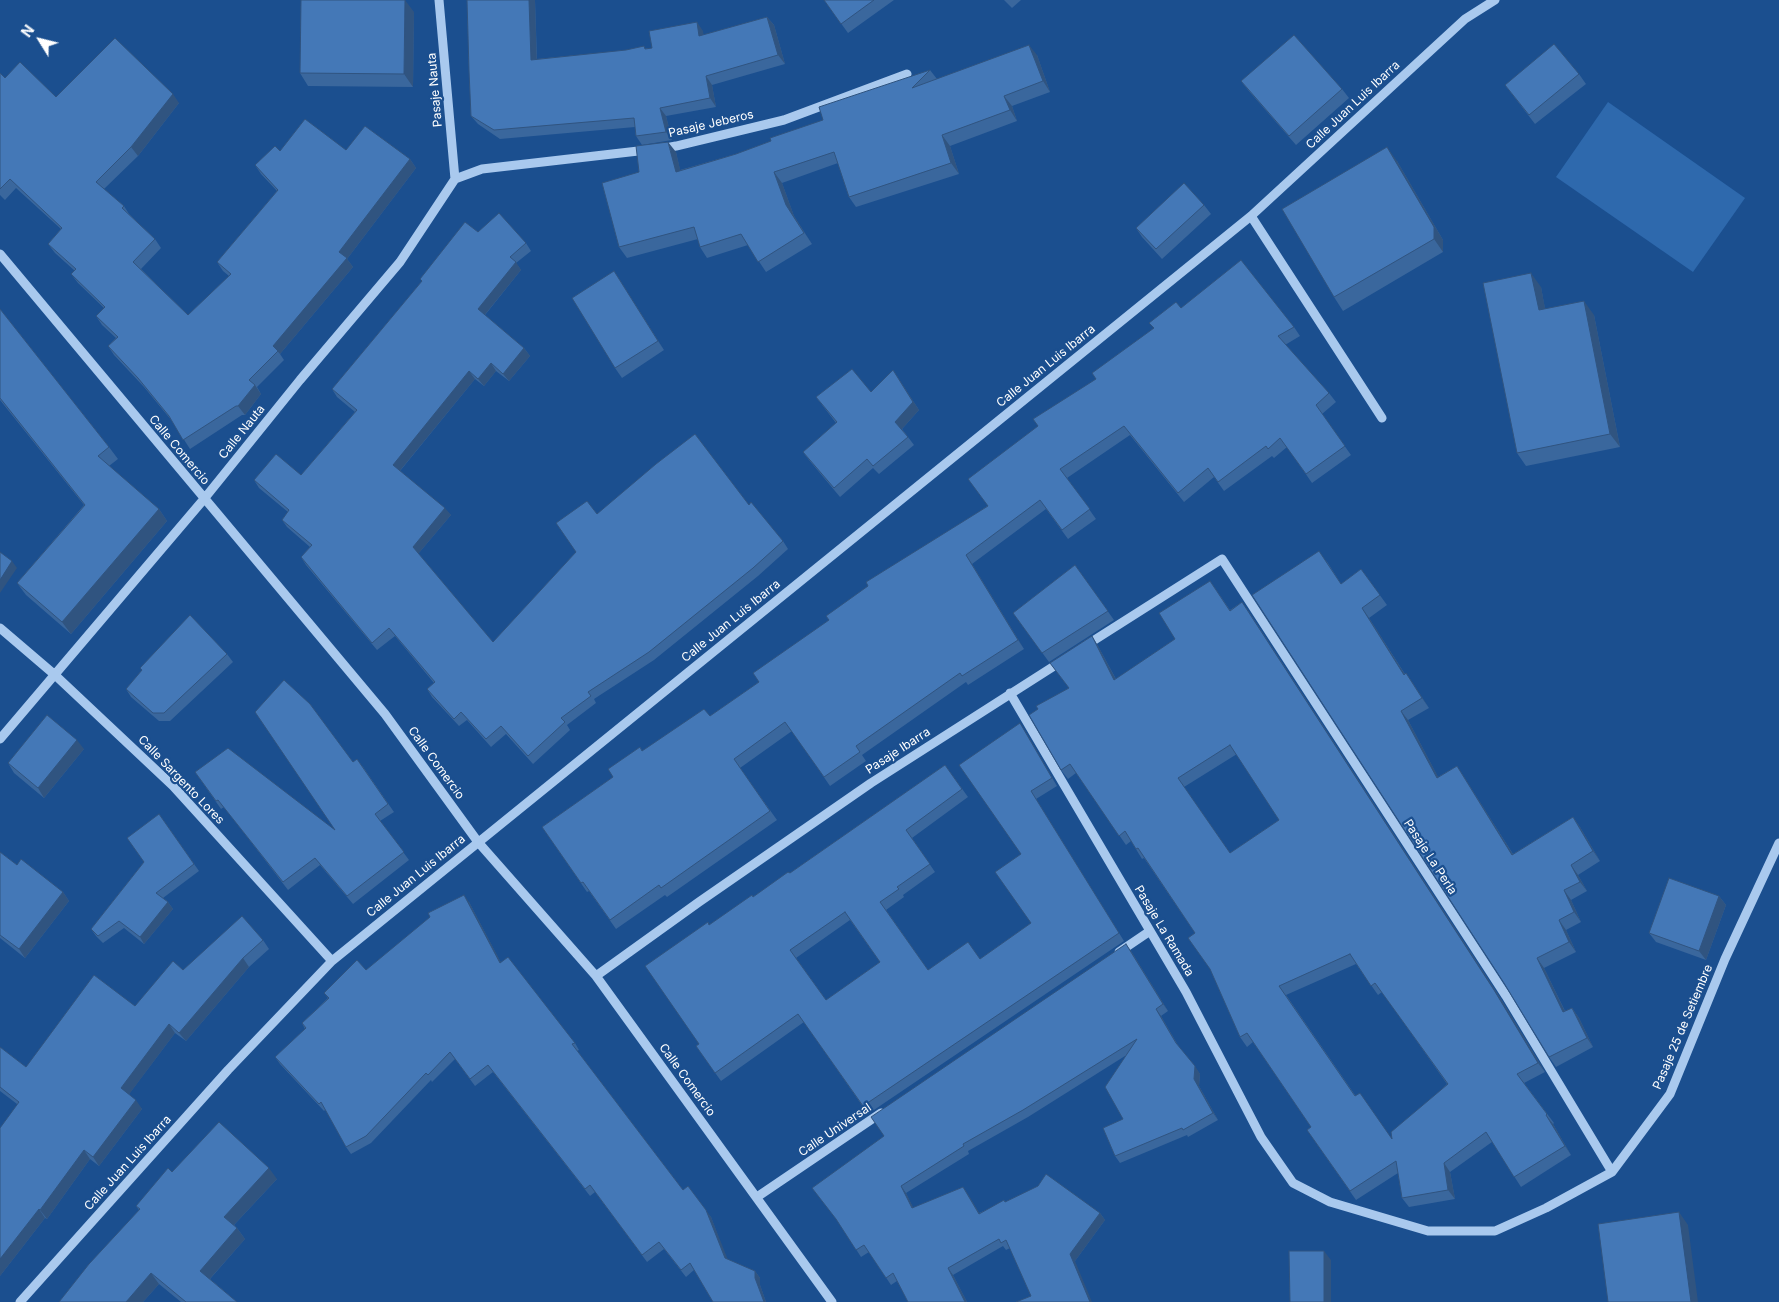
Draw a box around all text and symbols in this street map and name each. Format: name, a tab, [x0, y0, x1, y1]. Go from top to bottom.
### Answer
north arrow	[15, 15, 65, 65]
text: N	[17, 22, 37, 40]
street label: Pasaje Nauta	[425, 52, 445, 128]
street label: Calle Juan Luis Ibarra	[1303, 58, 1403, 152]
street label: Pasaje Jeberos	[667, 107, 755, 141]
street label: Calle Juan Luis Ibarra	[994, 322, 1098, 410]
street label: Calle Nauta	[216, 402, 268, 462]
street label: Calle Comercio	[146, 412, 212, 488]
street label: Calle Juan Luis Ibarra	[679, 577, 783, 665]
street label: Calle Comercio	[405, 724, 467, 802]
street label: Pasaje Ibarra	[863, 725, 933, 777]
street label: Calle Sargento Lores	[135, 733, 227, 827]
street label: Pasaje La Perla	[1400, 817, 1460, 897]
street label: Calle Juan Luis Ibarra	[364, 832, 468, 920]
street label: Pasaje La Ramada	[1131, 883, 1197, 979]
street label: Pasaje 25 de Setiembre	[1650, 962, 1716, 1092]
street label: Calle Comercio	[656, 1041, 718, 1119]
street label: Calle Universal	[796, 1100, 874, 1160]
street label: Calle Juan Luis Ibarra	[82, 1113, 174, 1213]

